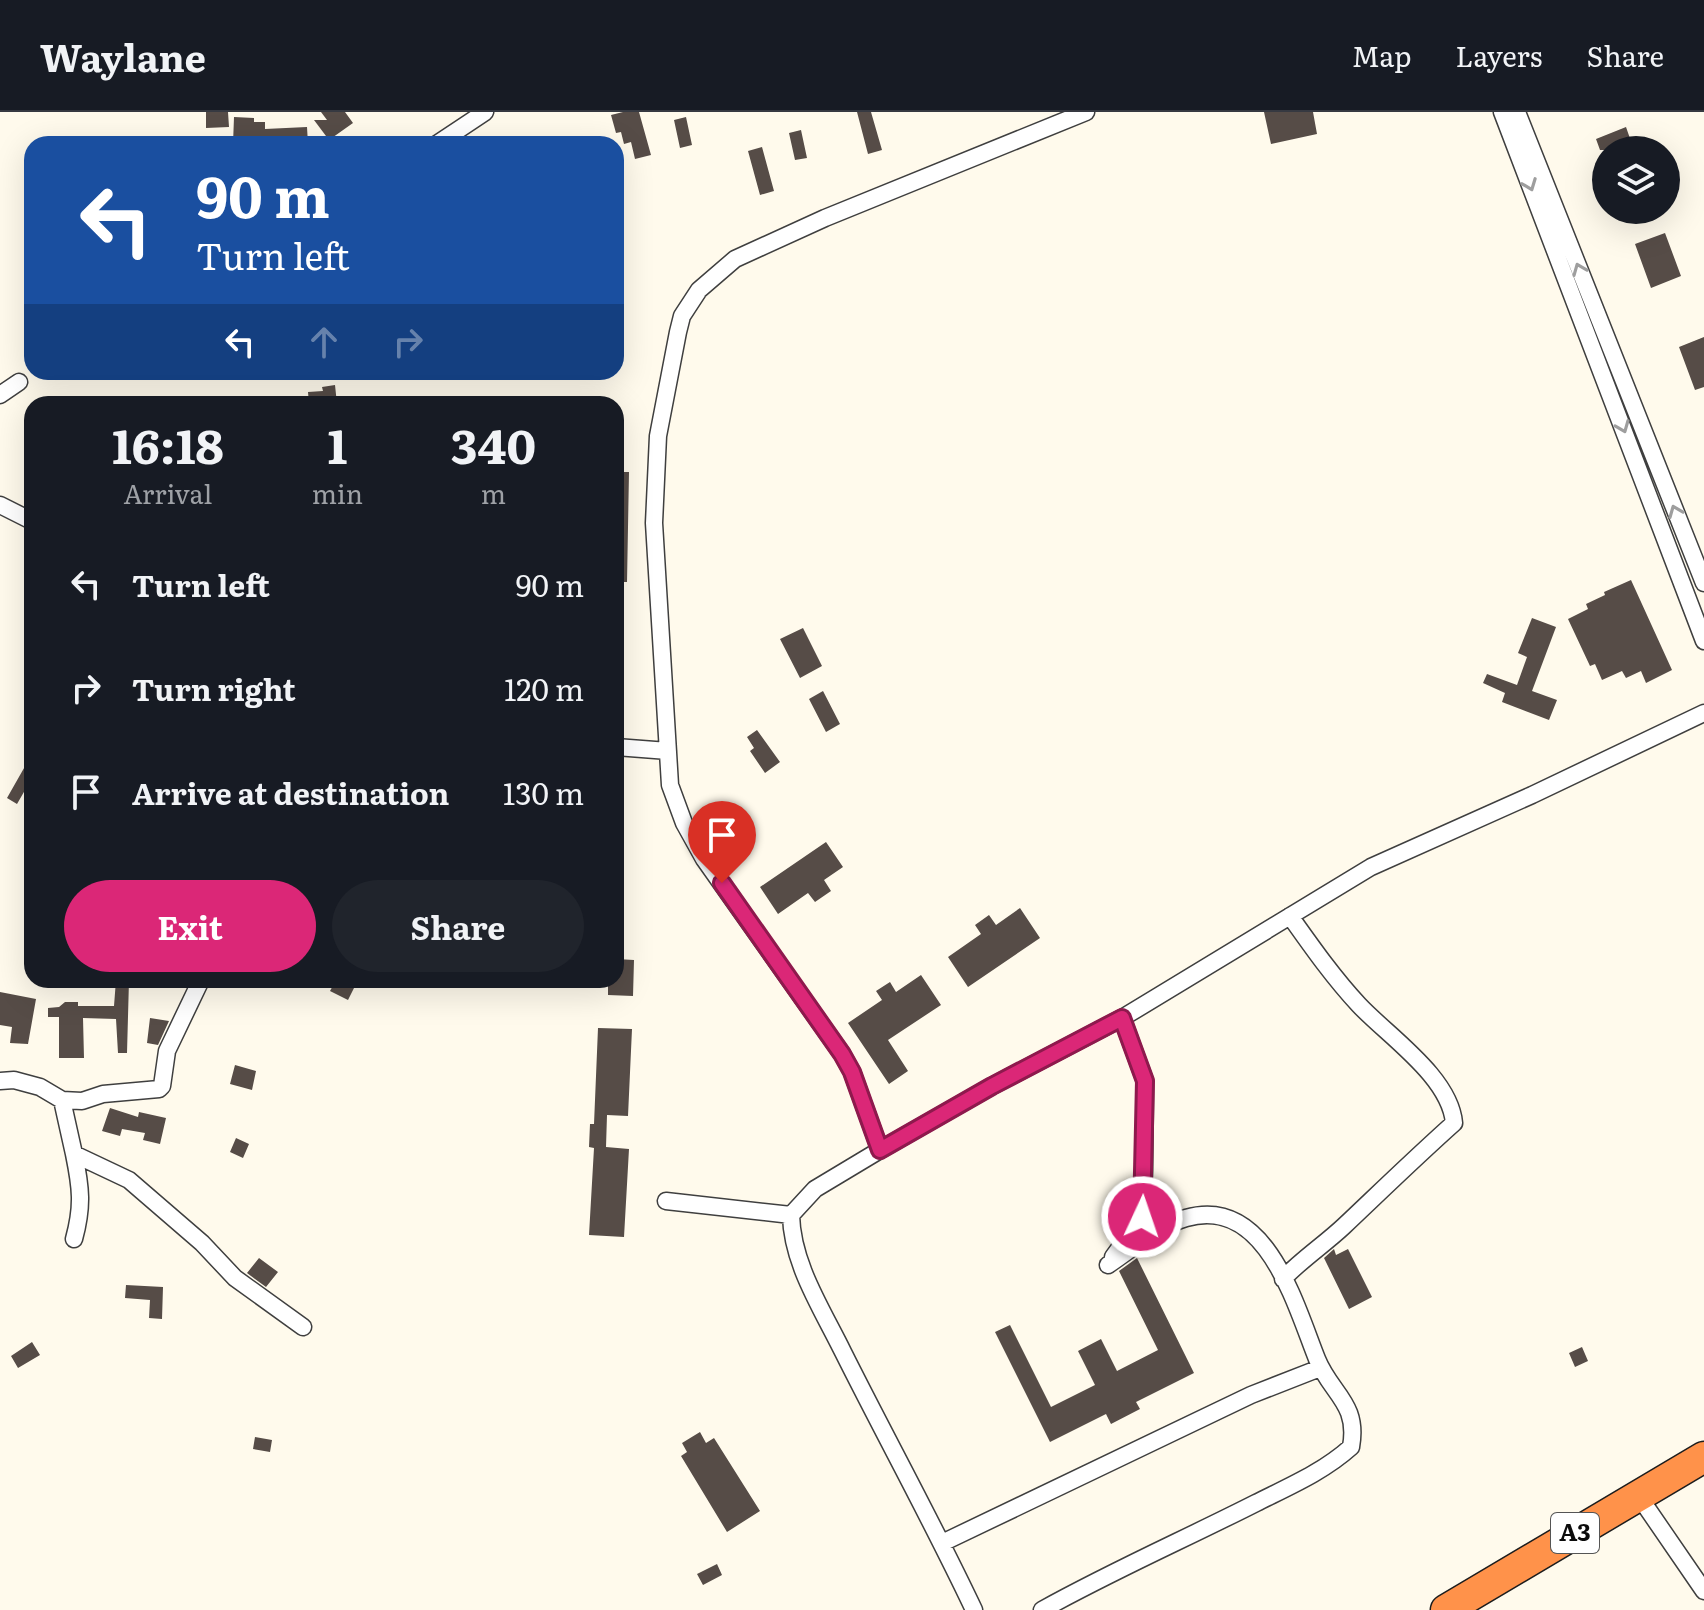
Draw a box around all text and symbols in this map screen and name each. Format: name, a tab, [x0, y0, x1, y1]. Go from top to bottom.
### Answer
text: Waylane	[40, 27, 206, 84]
text: Map	[1352, 34, 1411, 76]
text: Layers	[1455, 34, 1542, 76]
text: Share	[1586, 34, 1664, 76]
map controls	[1592, 136, 1680, 224]
button: layers	[1592, 136, 1680, 224]
text: 90 m	[196, 152, 330, 235]
icon: left	[64, 168, 168, 272]
one-way arrow	[1520, 177, 1537, 191]
text: Turn left	[196, 228, 350, 281]
one-way arrow	[1572, 263, 1589, 277]
icon: left	[218, 320, 262, 364]
icon: ahead	[302, 320, 346, 364]
icon: right	[386, 320, 430, 364]
text: 16:18	[112, 408, 224, 479]
text: 1	[327, 408, 347, 479]
text: 340	[451, 408, 536, 479]
one-way arrow	[1613, 419, 1630, 433]
text: Arrival	[123, 473, 212, 512]
text: min	[312, 473, 363, 512]
text: m	[481, 473, 506, 512]
one-way arrow	[1668, 505, 1685, 519]
icon: left	[64, 562, 108, 606]
text: Turn left	[132, 562, 270, 606]
text: 90 m	[516, 562, 584, 606]
icon: right	[64, 666, 108, 710]
text: Turn right	[132, 666, 296, 710]
text: 120 m	[504, 666, 584, 710]
icon: arrive	[64, 770, 108, 814]
text: Arrive at destination	[132, 770, 449, 814]
text: 130 m	[503, 770, 584, 814]
pin	[688, 801, 756, 883]
icon: arrive	[700, 813, 744, 857]
button: Exit	[64, 880, 316, 972]
button: Share	[332, 880, 584, 972]
position arrow	[1100, 1175, 1184, 1259]
road number: A3	[1551, 1513, 1599, 1553]

